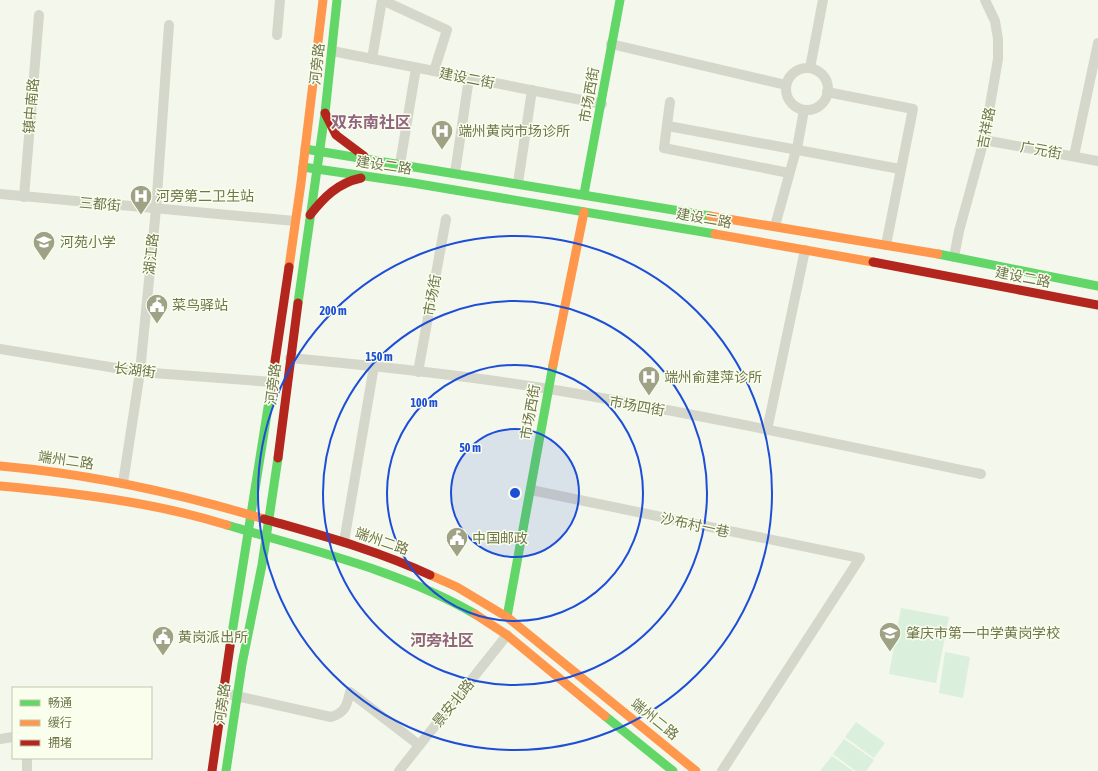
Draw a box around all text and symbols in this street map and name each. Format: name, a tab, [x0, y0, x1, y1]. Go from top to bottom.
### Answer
street label: 河旁路	[307, 42, 327, 86]
street label: 建设二街	[438, 65, 496, 91]
street label: 市场西街	[576, 66, 602, 124]
street label: 镇中南路	[21, 77, 41, 135]
street label: 吉祥路	[974, 106, 998, 150]
district label: 双东南社区	[331, 113, 411, 131]
hospital icon: 端州黄岗市场诊所	[429, 118, 455, 151]
place label: 端州黄岗市场诊所	[458, 123, 570, 139]
street label: 广元街	[1019, 138, 1063, 162]
street label: 建设二路	[355, 153, 413, 177]
hospital icon: 河旁第二卫生站	[128, 183, 154, 216]
place label: 河旁第二卫生站	[156, 188, 254, 204]
street label: 三都街	[78, 194, 122, 214]
street label: 建设二路	[675, 205, 733, 231]
school or university icon: 河苑小学	[31, 229, 57, 262]
street label: 湖江路	[141, 232, 161, 276]
place label: 河苑小学	[60, 234, 116, 250]
street label: 建设二路	[994, 264, 1052, 290]
street label: 市场街	[420, 273, 444, 317]
public building icon: 菜鸟驿站	[144, 292, 170, 325]
place label: 菜鸟驿站	[172, 297, 228, 313]
text: 200 m	[319, 304, 347, 318]
text: 150 m	[365, 350, 393, 364]
street label: 长湖街	[113, 360, 157, 380]
street label: 河旁路	[263, 362, 283, 406]
hospital icon: 端州俞建萍诊所	[636, 364, 662, 397]
place label: 端州俞建萍诊所	[664, 369, 762, 385]
street label: 市场西街	[517, 383, 543, 441]
street label: 市场四街	[608, 393, 666, 419]
text: 100 m	[410, 396, 438, 410]
text: 50 m	[459, 441, 481, 455]
street label: 端州二路	[37, 448, 95, 472]
centre of rings	[508, 486, 522, 500]
street label: 沙布村一巷	[659, 510, 731, 540]
street label: 端州二路	[353, 524, 411, 558]
public building icon: 中国邮政	[444, 525, 470, 558]
place label: 中国邮政	[472, 530, 528, 546]
school or university icon: 肇庆市第一中学黄岗学校	[877, 620, 903, 653]
public building icon: 黄岗派出所	[150, 624, 176, 657]
place label: 肇庆市第一中学黄岗学校	[906, 625, 1060, 641]
place label: 黄岗派出所	[178, 629, 248, 645]
district label: 河旁社区	[410, 631, 474, 649]
street label: 景安北路	[429, 676, 477, 730]
street label: 河旁路	[211, 682, 233, 726]
legend	[12, 687, 152, 759]
street label: 端州二路	[628, 695, 682, 743]
text: 畅通	[48, 696, 72, 710]
text: 缓行	[48, 716, 72, 730]
text: 拥堵	[48, 736, 72, 750]

